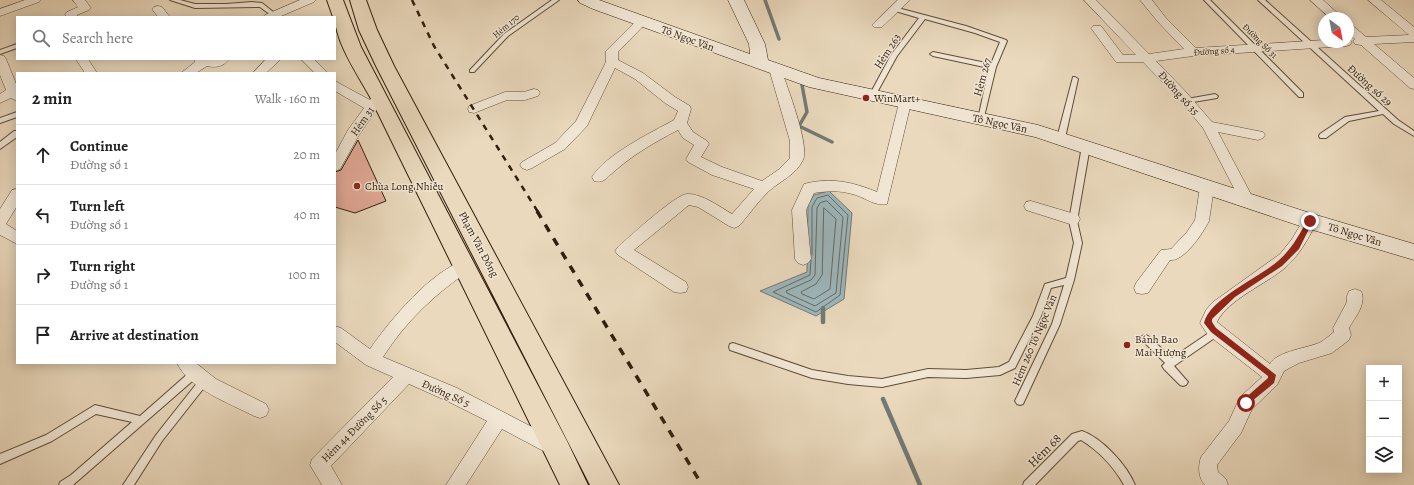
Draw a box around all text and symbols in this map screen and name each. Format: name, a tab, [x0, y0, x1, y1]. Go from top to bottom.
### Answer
street label: Hẻm 170	[490, 11, 522, 41]
north arrow	[1318, 12, 1354, 48]
search box	[16, 16, 336, 60]
street label: Đường Số 31	[1240, 21, 1280, 61]
street label: Tô Ngọc Vân	[659, 22, 716, 55]
icon: search	[30, 27, 52, 49]
text: Search here	[62, 28, 133, 48]
street label: Hẻm 263	[870, 31, 904, 72]
street label: Đường số 4	[1193, 44, 1235, 58]
street label: Hẻm 267	[970, 56, 995, 98]
street label: Đường số 29	[1344, 61, 1395, 110]
street label: Đường số 35	[1155, 68, 1203, 119]
text: 2 min	[32, 87, 72, 110]
text: Walk · 160 m	[255, 90, 320, 107]
place label: WinMart+	[873, 91, 921, 106]
marker: WinMart+	[861, 93, 871, 103]
street label: Hẻm 31	[347, 103, 378, 139]
street label: Tô Ngọc Vân	[971, 110, 1029, 137]
text: Continue	[70, 136, 128, 156]
icon: ahead	[32, 144, 54, 166]
text: 20 m	[294, 146, 320, 163]
text: Đường số 1	[70, 156, 128, 173]
place label: Chùa Long Nhiễu	[365, 179, 444, 194]
marker: Chùa Long Nhiễu	[352, 181, 362, 191]
text: Turn left	[70, 196, 125, 216]
icon: left	[32, 204, 54, 226]
text: 40 m	[294, 206, 320, 223]
street label: Phạm Văn Đồng	[455, 209, 502, 280]
route end	[1301, 212, 1319, 230]
text: Đường số 1	[70, 216, 128, 233]
street label: Tô Ngọc Vân	[1326, 219, 1384, 250]
text: Turn right	[70, 256, 135, 276]
icon: right	[32, 264, 54, 286]
text: 100 m	[288, 266, 320, 283]
text: Đường số 1	[70, 276, 128, 293]
street label: Hẻm 260 Tô Ngọc Vân	[1008, 292, 1061, 388]
icon: arrive	[32, 324, 54, 346]
text: Arrive at destination	[70, 325, 199, 345]
place label: Bánh Bao Mai Hương	[1135, 332, 1187, 360]
marker: Bánh Bao Mai Hương	[1122, 340, 1132, 350]
map controls	[1366, 365, 1402, 473]
button: +	[1366, 365, 1402, 401]
street label: Đường Số 5	[419, 376, 473, 411]
street label: Hẻm 44 Đường Số 5	[318, 393, 391, 466]
route start	[1237, 394, 1255, 412]
button: −	[1366, 401, 1402, 437]
street label: Hẻm 68	[1024, 430, 1065, 471]
button: layers	[1366, 437, 1402, 473]

